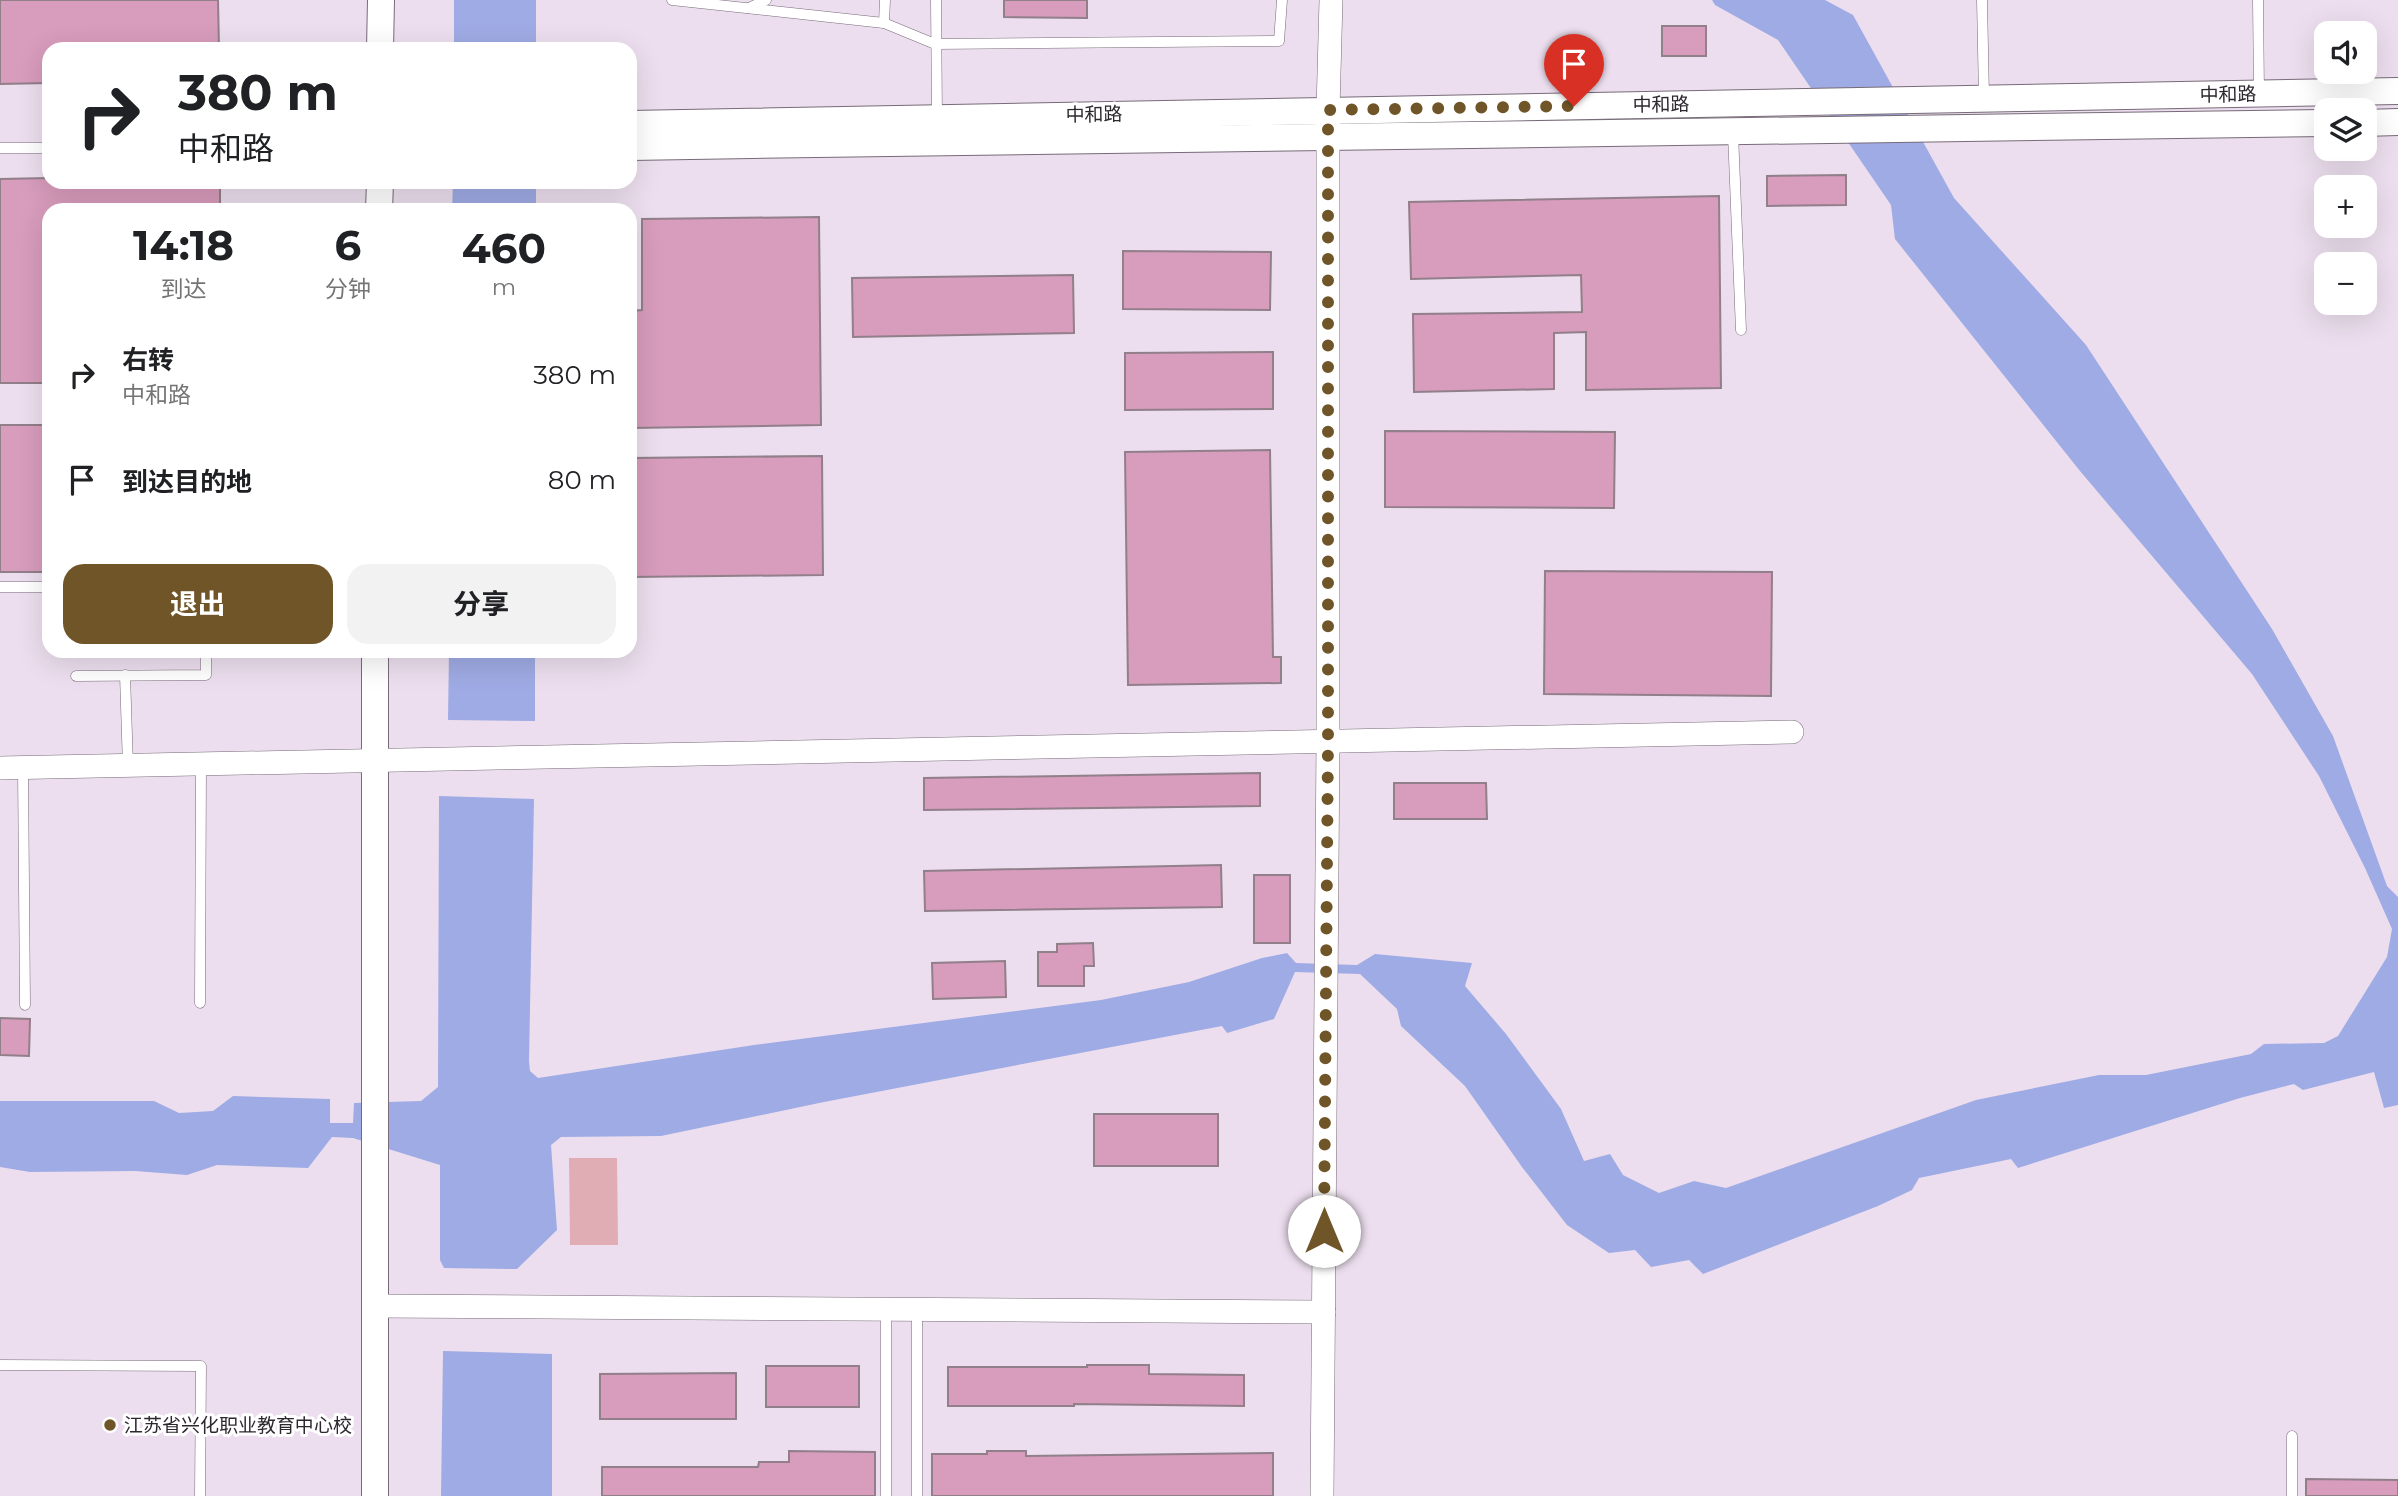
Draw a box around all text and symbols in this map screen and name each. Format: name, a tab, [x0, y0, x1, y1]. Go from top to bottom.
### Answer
map controls	[2314, 21, 2377, 315]
button: sound	[2314, 21, 2377, 84]
pin	[1544, 34, 1604, 106]
icon: arrive	[1555, 45, 1593, 83]
text: 380 m	[178, 63, 338, 122]
icon: right	[63, 70, 154, 161]
street label: 中和路	[2199, 83, 2257, 106]
street label: 中和路	[1632, 93, 1690, 116]
button: layers	[2314, 98, 2377, 161]
street label: 中和路	[1065, 103, 1123, 126]
text: 中和路	[178, 129, 274, 168]
button: +	[2314, 175, 2377, 238]
text: 14:18	[133, 219, 234, 271]
text: 6	[334, 219, 361, 271]
text: 460	[462, 222, 546, 274]
button: −	[2314, 252, 2377, 315]
text: m	[492, 273, 516, 301]
text: 到达	[160, 275, 206, 303]
text: 分钟	[325, 275, 371, 303]
text: 右转	[122, 344, 174, 376]
icon: right	[63, 356, 101, 394]
text: 380 m	[533, 359, 616, 391]
text: 中和路	[122, 381, 191, 409]
icon: arrive	[63, 461, 101, 499]
text: 80 m	[548, 464, 616, 496]
text: 到达目的地	[122, 466, 252, 498]
button: 退出	[63, 564, 333, 644]
button: 分享	[347, 564, 616, 644]
position arrow	[1287, 1194, 1361, 1268]
place label: 江苏省兴化职业教育中心校	[124, 1414, 352, 1437]
marker: 江苏省兴化职业教育中心校	[102, 1417, 118, 1433]

